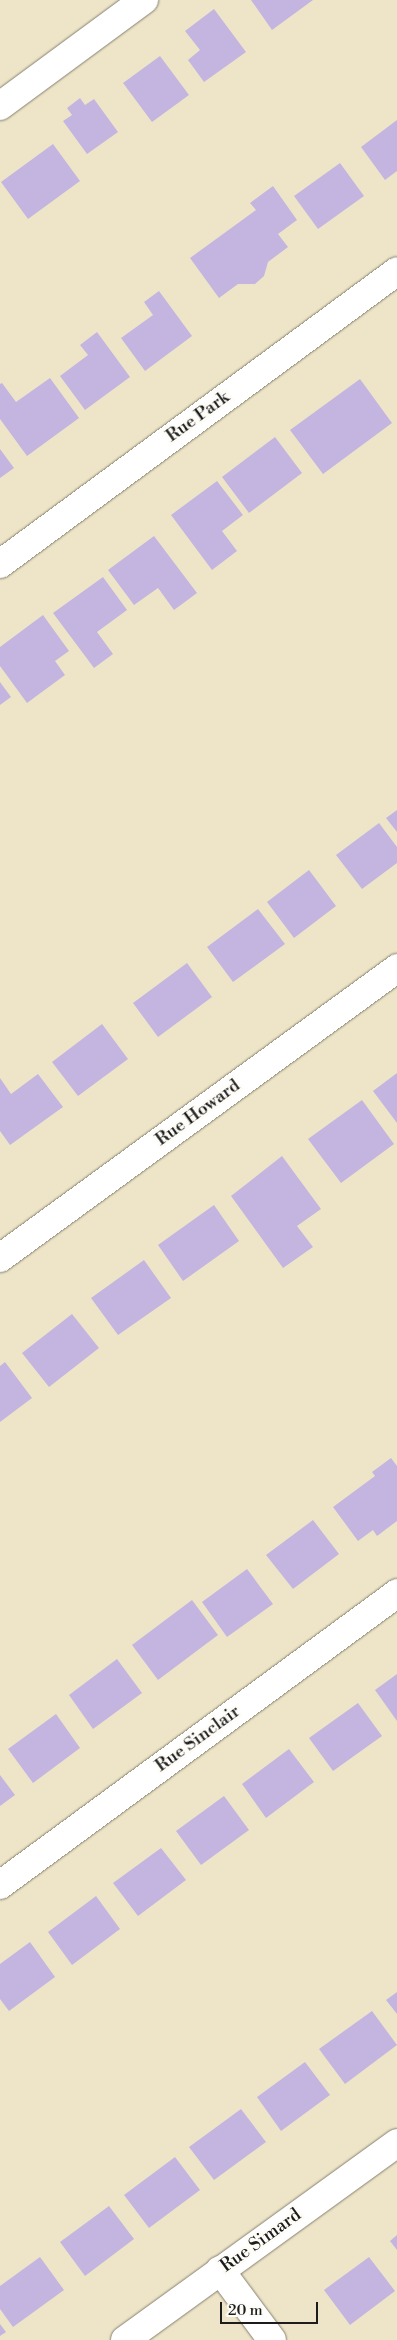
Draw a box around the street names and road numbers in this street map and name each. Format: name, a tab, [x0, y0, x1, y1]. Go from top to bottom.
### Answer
street label: Rue Park	[162, 387, 234, 447]
street label: Rue Howard	[152, 1075, 244, 1151]
street label: Rue Sinclair	[151, 1701, 245, 1777]
street label: Rue Simard	[216, 2204, 306, 2278]

